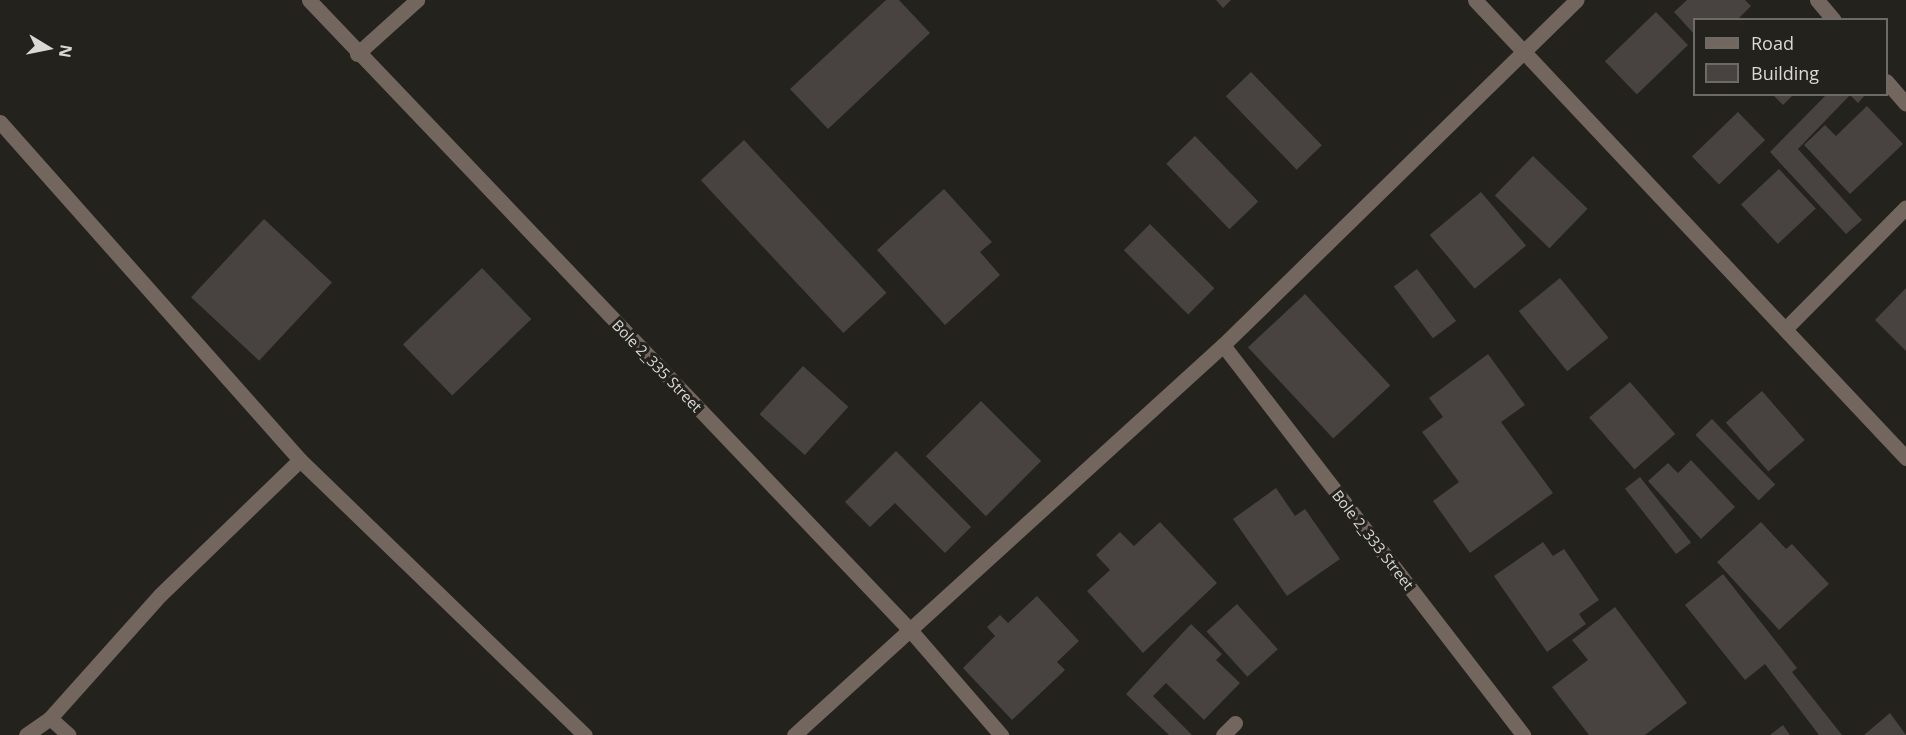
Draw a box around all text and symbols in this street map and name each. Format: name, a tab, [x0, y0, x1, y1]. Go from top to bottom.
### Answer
north arrow	[18, 18, 78, 78]
legend	[1693, 18, 1888, 96]
text: Road	[1751, 31, 1794, 55]
text: N	[54, 43, 78, 59]
text: Building	[1751, 61, 1819, 85]
street label: Bole 2_335 Street	[608, 316, 706, 416]
street label: Bole 2_333 Street	[1329, 487, 1417, 593]

